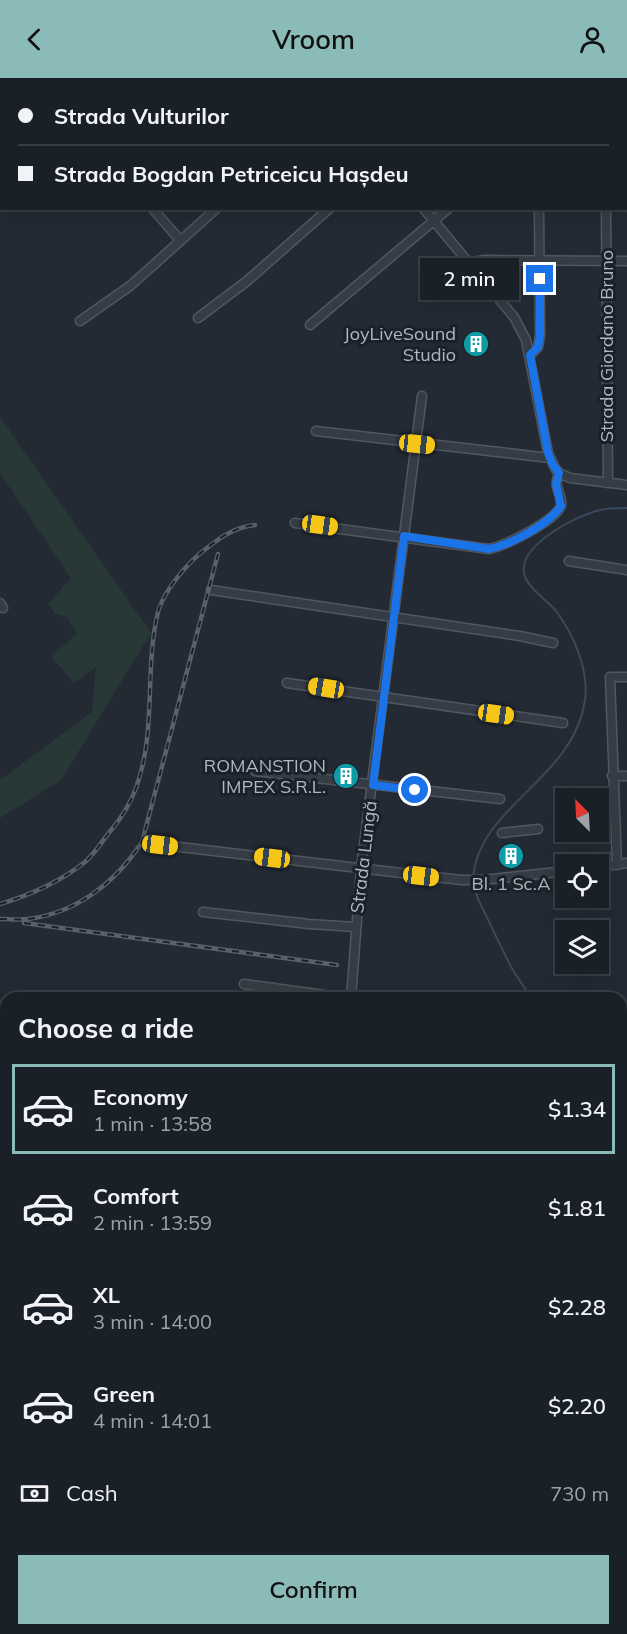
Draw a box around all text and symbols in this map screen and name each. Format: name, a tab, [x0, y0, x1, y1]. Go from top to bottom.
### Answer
text: Vroom	[272, 22, 355, 56]
icon: back	[18, 23, 51, 56]
icon: person	[576, 23, 609, 56]
text: Strada Vulturilor	[54, 102, 229, 130]
text: Strada Bogdan Petriceicu Hașdeu	[54, 160, 409, 188]
street label: Strada Giordano Bruno	[595, 250, 618, 442]
callout: 2 min	[420, 258, 519, 300]
route end	[526, 265, 553, 292]
text: 2 min	[444, 266, 495, 291]
place label: JoyLiveSound Studio	[344, 322, 456, 366]
building icon: JoyLiveSound Studio	[461, 329, 491, 359]
car	[398, 433, 436, 455]
car	[301, 514, 339, 536]
car	[307, 676, 345, 700]
car	[477, 703, 515, 725]
place label: ROMANSTION IMPEX S.R.L.	[204, 754, 326, 798]
building icon: ROMANSTION IMPEX S.R.L.	[331, 761, 361, 791]
route start	[401, 776, 428, 803]
north arrow	[555, 788, 609, 842]
map controls	[555, 788, 609, 974]
street label: Strada Lungă	[345, 799, 382, 915]
car	[141, 834, 179, 856]
building icon: Bl. 1 Sc.A	[496, 841, 526, 871]
car	[253, 847, 291, 869]
button: locate	[555, 854, 609, 908]
car	[402, 865, 440, 887]
place label: Bl. 1 Sc.A	[472, 872, 550, 895]
button: layers	[555, 920, 609, 974]
text: Choose a ride	[18, 1011, 194, 1045]
icon: car	[21, 1082, 75, 1136]
text: Economy	[93, 1083, 188, 1111]
text: $1.34	[548, 1095, 606, 1123]
text: 1 min · 13:58	[93, 1111, 212, 1136]
icon: car	[21, 1181, 75, 1235]
text: Comfort	[93, 1182, 179, 1210]
text: $1.81	[548, 1194, 606, 1222]
text: 2 min · 13:59	[93, 1210, 212, 1235]
icon: car	[21, 1280, 75, 1334]
text: XL	[93, 1281, 120, 1309]
text: $2.28	[548, 1293, 606, 1321]
text: 3 min · 14:00	[93, 1309, 212, 1334]
icon: car	[21, 1379, 75, 1433]
text: Green	[93, 1380, 155, 1408]
text: $2.20	[548, 1392, 606, 1420]
text: 4 min · 14:01	[93, 1408, 212, 1433]
icon: cash	[18, 1477, 51, 1510]
text: Cash	[66, 1479, 118, 1507]
text: 730 m	[550, 1481, 609, 1506]
button: Confirm	[18, 1555, 609, 1624]

